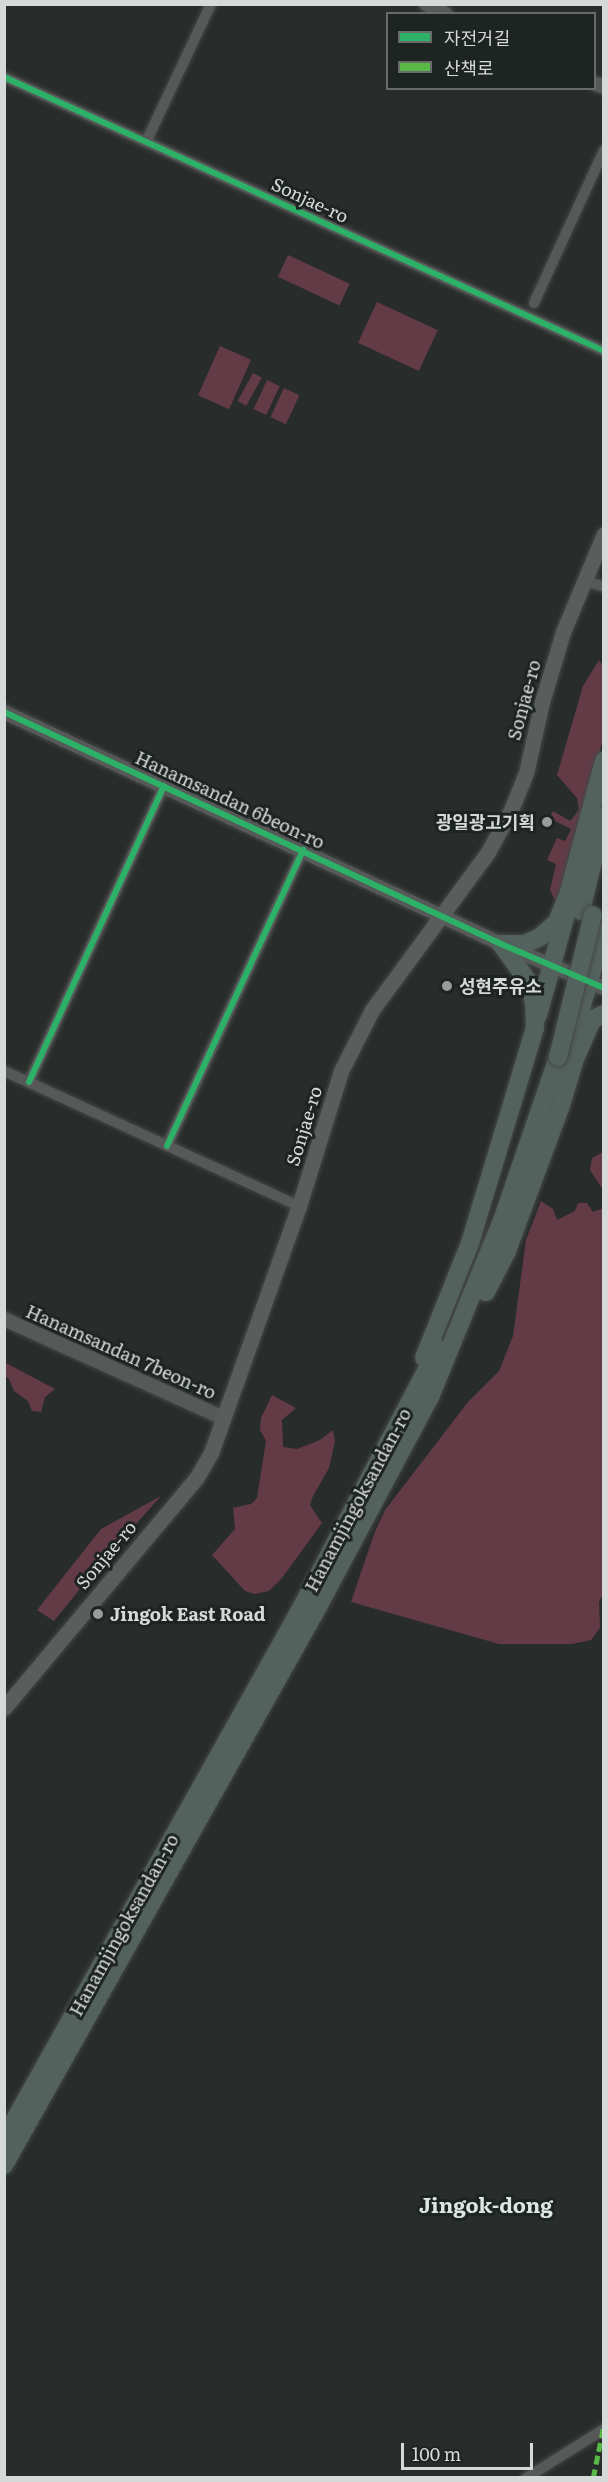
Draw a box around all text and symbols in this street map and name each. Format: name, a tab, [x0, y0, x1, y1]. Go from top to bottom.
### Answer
legend	[386, 12, 596, 90]
text: 자전거길	[444, 24, 510, 51]
text: 산책로	[444, 54, 494, 81]
street label: Sonjae-ro	[268, 173, 352, 227]
street label: Sonjae-ro	[503, 657, 545, 743]
street label: Hanamsandan 6beon-ro	[132, 747, 328, 853]
place label: 광일광고기획	[436, 811, 535, 833]
marker: 광일광고기획	[540, 815, 554, 829]
place label: 성현주유소	[459, 975, 542, 997]
marker: 성현주유소	[440, 979, 454, 993]
street label: Sonjae-ro	[282, 1084, 326, 1168]
street label: Hanamsandan 7beon-ro	[23, 1300, 219, 1404]
street label: Hanamjingoksandan-ro	[300, 1405, 416, 1595]
street label: Sonjae-ro	[71, 1517, 141, 1593]
place label: Jingok East Road	[110, 1603, 266, 1625]
marker: Jingok East Road	[91, 1607, 105, 1621]
street label: Hanamjingoksandan-ro	[65, 1830, 183, 2020]
district label: Jingok-dong	[419, 2191, 553, 2217]
scale bar	[404, 2431, 536, 2469]
text: 100 m	[412, 2440, 461, 2467]

